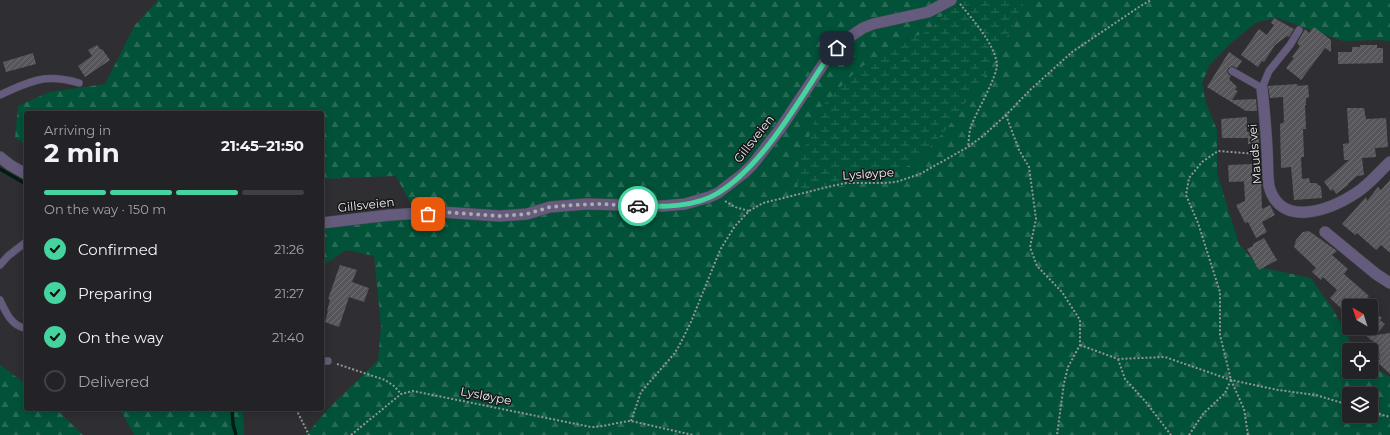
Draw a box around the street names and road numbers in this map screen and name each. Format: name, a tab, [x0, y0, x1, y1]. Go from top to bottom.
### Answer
street label: Gillsveien	[730, 112, 777, 166]
street label: Mauds vei	[1244, 123, 1265, 185]
street label: Lysløype	[842, 164, 894, 183]
street label: Gillsveien	[337, 194, 395, 215]
street label: Lysløype	[459, 383, 513, 408]

